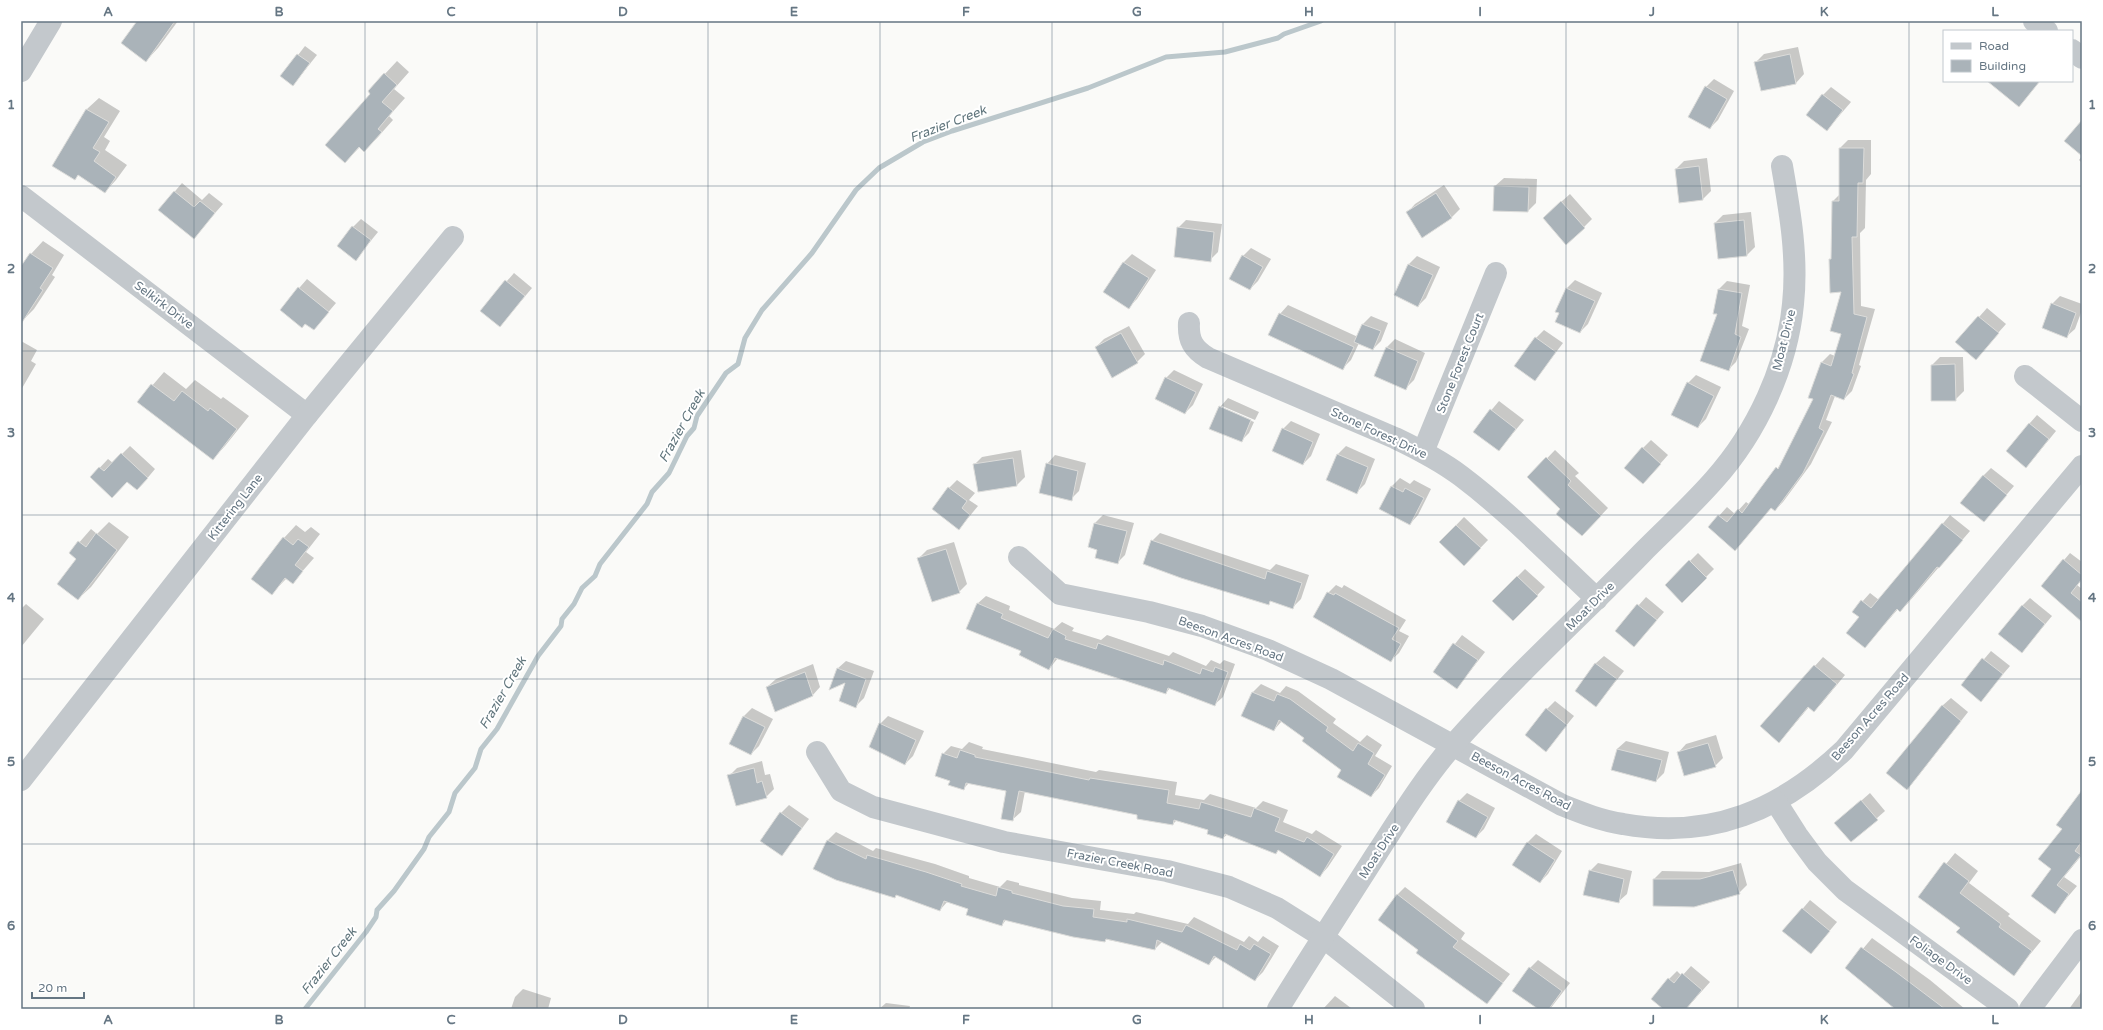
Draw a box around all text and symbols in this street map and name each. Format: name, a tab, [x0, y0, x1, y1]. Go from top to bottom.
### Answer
text: A	[103, 4, 113, 20]
text: B	[274, 4, 284, 20]
text: C	[446, 4, 456, 20]
text: D	[618, 4, 628, 20]
text: E	[790, 4, 798, 20]
text: F	[962, 4, 970, 20]
text: G	[1132, 4, 1142, 20]
text: H	[1304, 4, 1314, 20]
text: I	[1478, 4, 1482, 20]
text: J	[1648, 4, 1655, 20]
text: K	[1820, 4, 1829, 20]
text: L	[1991, 4, 1999, 20]
legend	[1943, 30, 2073, 82]
text: Road	[1979, 39, 2009, 53]
text: Building	[1979, 59, 2026, 73]
text: 1	[7, 97, 15, 113]
text: 1	[2088, 97, 2096, 113]
water label: Frazier Creek	[907, 102, 989, 146]
text: 2	[7, 261, 15, 277]
text: 2	[2088, 261, 2096, 277]
street label: Selkirk Drive	[132, 278, 197, 332]
street label: Moat Drive	[1770, 308, 1798, 372]
street label: Stone Forest Court	[1434, 310, 1487, 415]
water label: Frazier Creek	[655, 386, 709, 465]
street label: Stone Forest Drive	[1329, 405, 1429, 462]
text: 3	[7, 425, 15, 441]
text: 3	[2088, 425, 2096, 441]
street label: Kittering Lane	[205, 471, 265, 543]
street label: Moat Drive	[1563, 579, 1617, 633]
text: 4	[7, 590, 16, 606]
text: 4	[2088, 590, 2097, 606]
street label: Beeson Acres Road	[1177, 613, 1285, 665]
water label: Frazier Creek	[476, 653, 531, 732]
street label: Beeson Acres Road	[1828, 671, 1912, 763]
street label: Beeson Acres Road	[1469, 749, 1573, 813]
text: 5	[7, 754, 15, 770]
text: 5	[2088, 754, 2096, 770]
street label: Moat Drive	[1356, 821, 1402, 881]
street label: Frazier Creek Road	[1066, 846, 1174, 880]
text: 6	[7, 918, 15, 934]
text: 6	[2088, 918, 2096, 934]
water label: Frazier Creek	[298, 924, 361, 998]
street label: Foliage Drive	[1907, 933, 1975, 987]
scale bar	[32, 974, 84, 1000]
text: 20 m	[38, 981, 67, 995]
text: A	[103, 1012, 113, 1028]
text: B	[274, 1012, 284, 1028]
text: C	[446, 1012, 456, 1028]
text: D	[618, 1012, 628, 1028]
text: E	[790, 1012, 798, 1028]
text: F	[962, 1012, 970, 1028]
text: G	[1132, 1012, 1142, 1028]
text: H	[1304, 1012, 1314, 1028]
text: I	[1478, 1012, 1482, 1028]
text: J	[1648, 1012, 1655, 1028]
text: K	[1820, 1012, 1829, 1028]
text: L	[1991, 1012, 1999, 1028]

